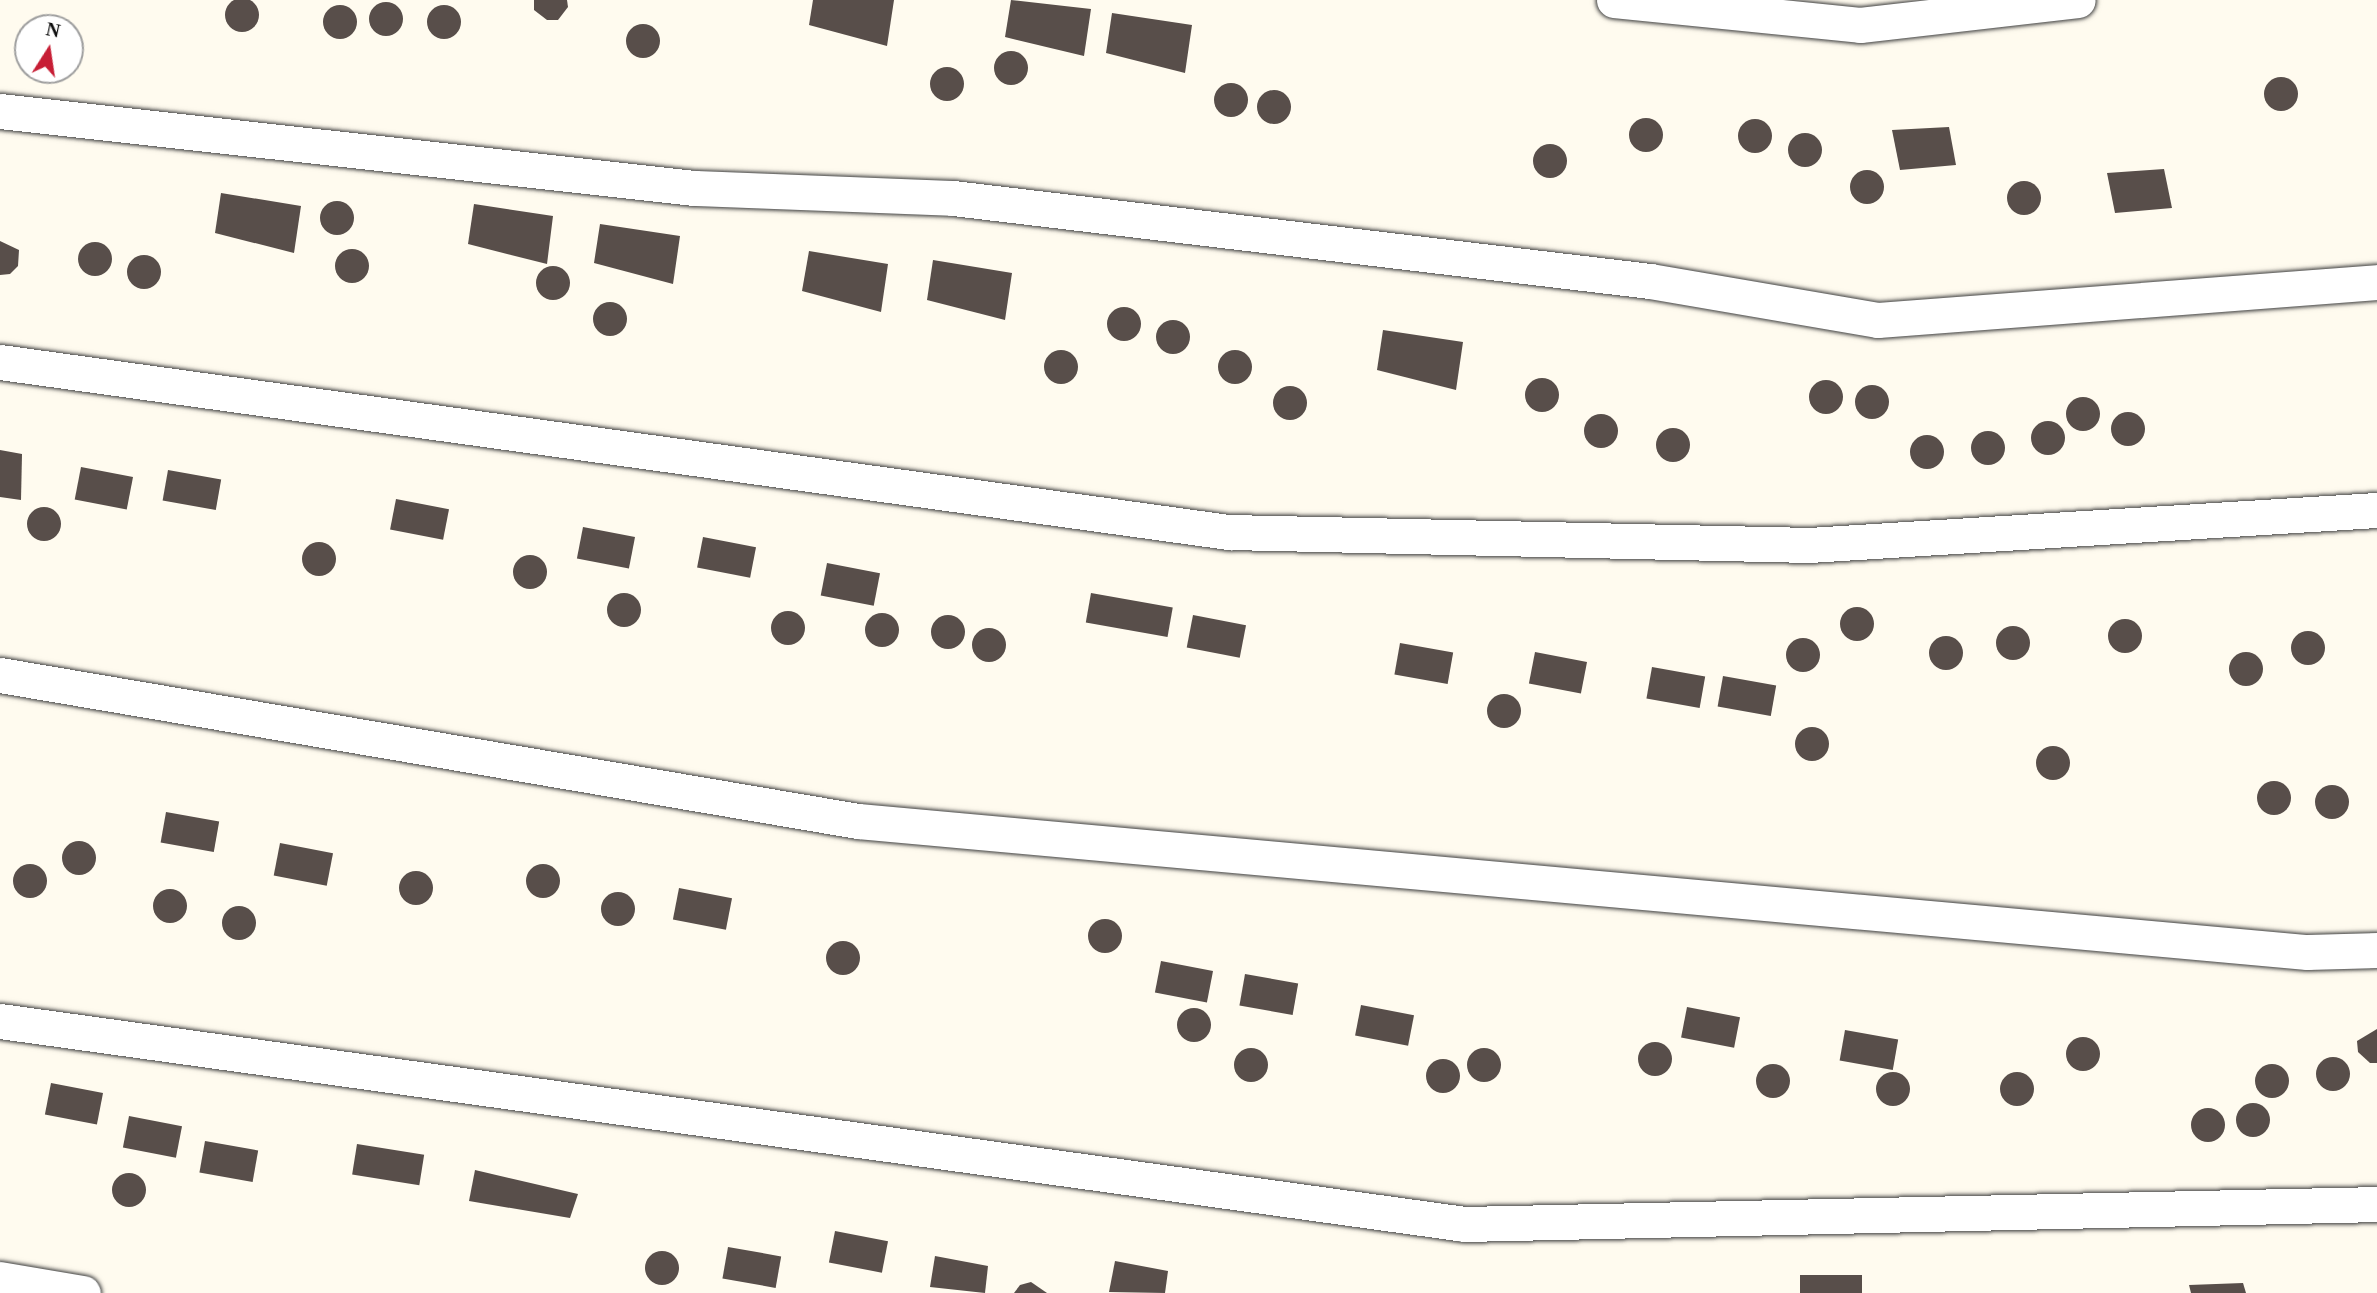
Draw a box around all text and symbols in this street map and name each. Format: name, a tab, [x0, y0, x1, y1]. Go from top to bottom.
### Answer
north arrow	[14, 14, 84, 84]
text: N	[44, 18, 62, 42]

